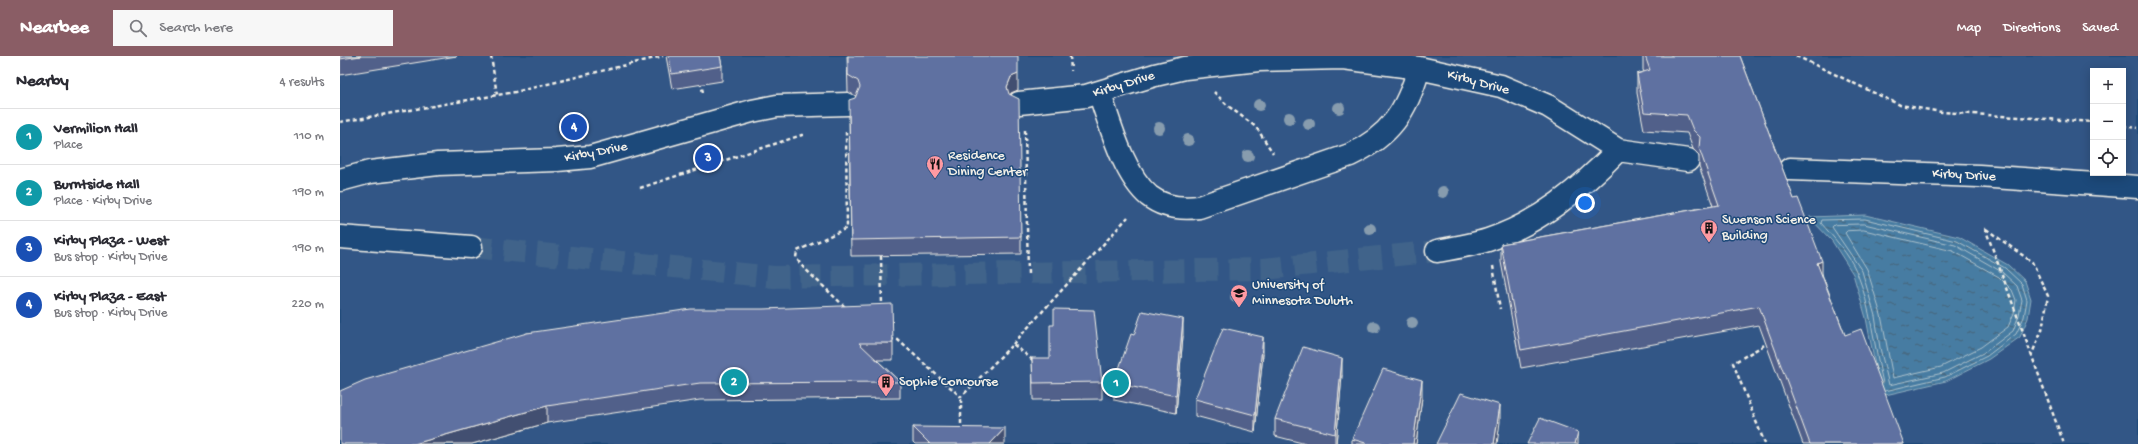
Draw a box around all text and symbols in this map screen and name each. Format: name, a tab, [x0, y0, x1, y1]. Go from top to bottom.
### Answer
search box	[113, 10, 393, 46]
text: Nearbee	[20, 17, 89, 40]
icon: search	[127, 17, 149, 39]
text: Search here	[159, 19, 233, 37]
text: Map	[1957, 20, 1981, 37]
text: Directions	[2003, 20, 2060, 37]
text: Saved	[2082, 20, 2118, 37]
street label: Kirby Drive	[1091, 67, 1158, 102]
street label: Kirby Drive	[1445, 67, 1512, 100]
map controls	[2090, 68, 2126, 176]
button: +	[2090, 68, 2126, 104]
text: Nearby	[16, 72, 69, 92]
text: 4 results	[280, 75, 324, 90]
button: −	[2090, 104, 2126, 140]
pin: 4	[561, 112, 587, 142]
text: Vermilion Hall	[54, 120, 138, 138]
text: 1	[26, 129, 32, 144]
text: 110 m	[294, 129, 324, 144]
text: Place	[54, 138, 82, 153]
street label: Kirby Drive	[563, 138, 630, 167]
button: locate	[2090, 140, 2126, 176]
pin: 3	[695, 143, 721, 173]
place label: Residence Dining Center	[947, 148, 1028, 181]
restaurant icon: Residence Dining Center	[925, 154, 945, 179]
street label: Kirby Drive	[1932, 166, 1997, 186]
text: Burntside Hall	[54, 176, 140, 194]
text: 2	[26, 185, 32, 200]
text: 190 m	[293, 185, 324, 200]
your location	[1575, 193, 1595, 213]
text: Place · Kirby Drive	[54, 194, 152, 209]
place label: Swenson Science Building	[1721, 212, 1817, 245]
building icon: Swenson Science Building	[1699, 218, 1719, 243]
text: Kirby Plaza - West	[54, 232, 168, 250]
text: 3	[26, 241, 32, 256]
text: 190 m	[293, 241, 324, 256]
text: Bus stop · Kirby Drive	[54, 250, 167, 265]
place label: University of Minnesota Duluth	[1252, 277, 1354, 310]
school or university icon: University of Minnesota Duluth	[1229, 283, 1249, 308]
text: Kirby Plaza - East	[54, 288, 166, 306]
text: 4	[26, 297, 32, 312]
text: 220 m	[292, 297, 324, 312]
text: Bus stop · Kirby Drive	[54, 306, 167, 321]
pin: 2	[721, 367, 747, 397]
pin: 1	[1103, 368, 1129, 398]
building icon: Sophie Concourse	[876, 372, 896, 397]
place label: Sophie Concourse	[899, 374, 999, 391]

